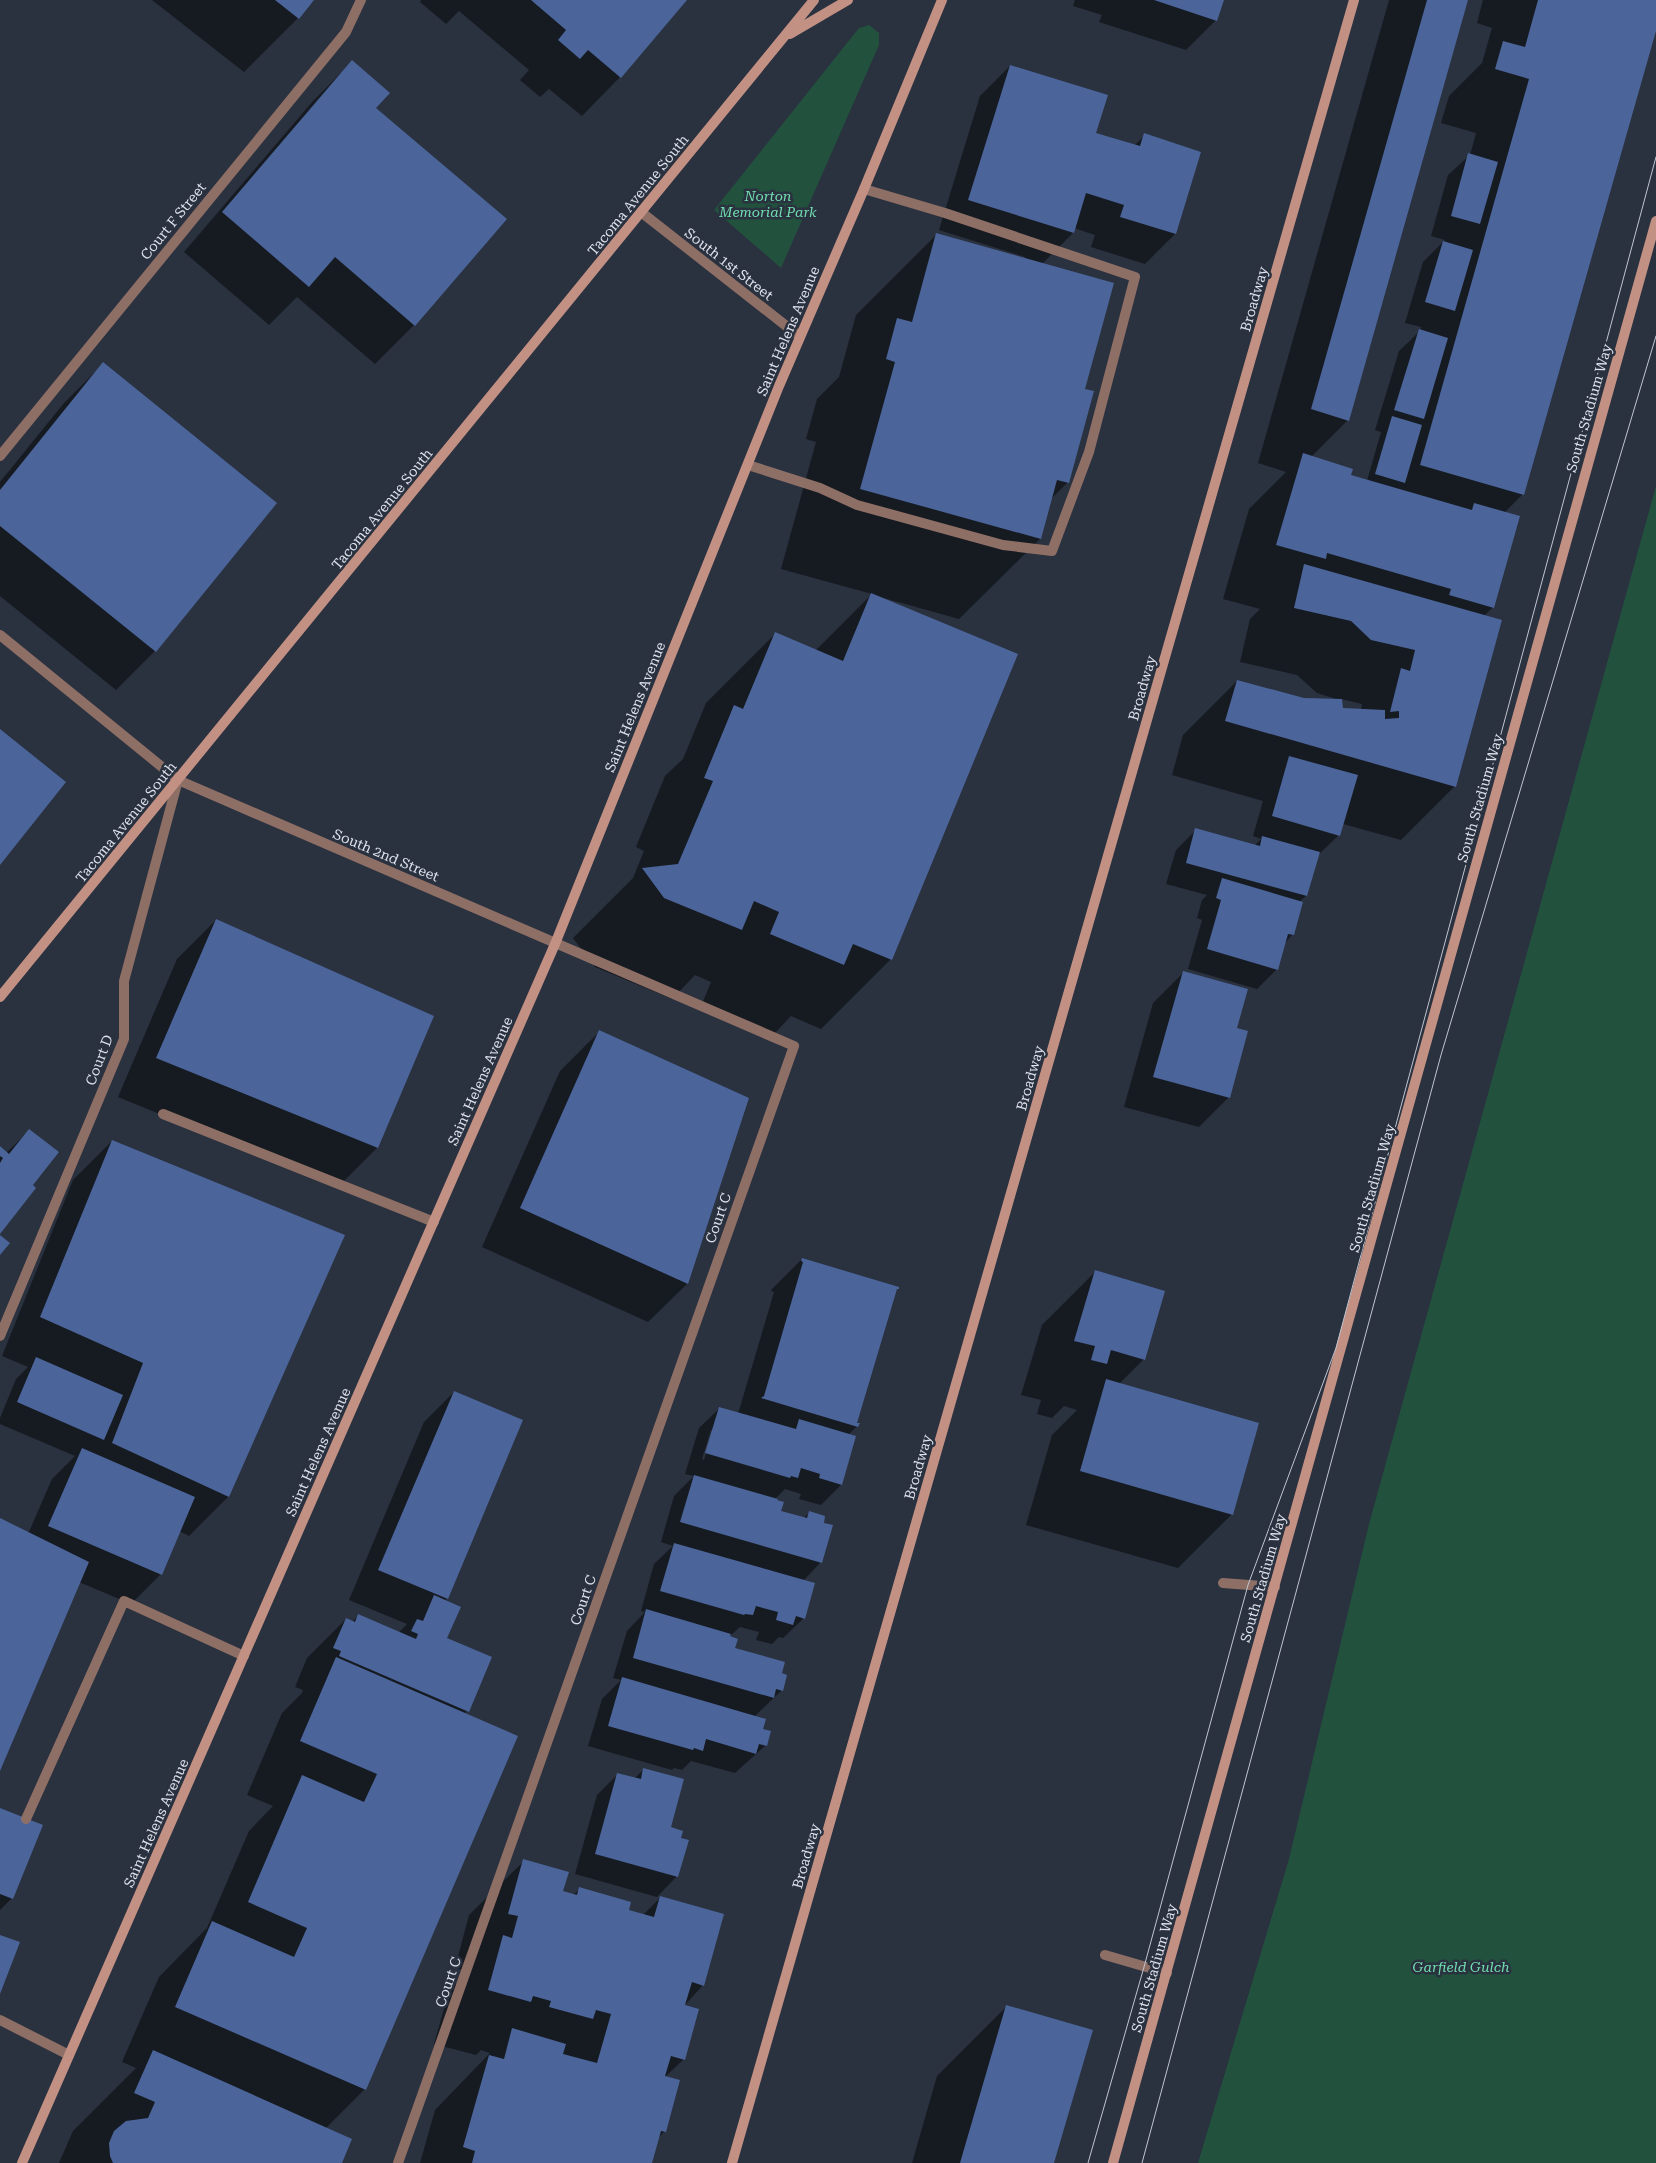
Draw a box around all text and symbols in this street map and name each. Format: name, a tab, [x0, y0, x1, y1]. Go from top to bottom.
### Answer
street label: Tacoma Avenue South	[584, 131, 692, 259]
street label: Court F Street	[137, 179, 209, 263]
park label: Norton Memorial Park	[718, 188, 817, 220]
street label: South 1st Street	[682, 225, 776, 303]
street label: Saint Helens Avenue	[753, 264, 823, 398]
street label: Broadway	[1237, 264, 1271, 333]
street label: South Stadium Way	[1563, 341, 1615, 474]
street label: Tacoma Avenue South	[328, 445, 436, 573]
street label: Saint Helens Avenue	[602, 639, 669, 775]
street label: Broadway	[1125, 653, 1159, 722]
street label: South Stadium Way	[1454, 731, 1506, 864]
street label: Tacoma Avenue South	[72, 758, 180, 886]
street label: South 2nd Street	[331, 825, 441, 885]
street label: Saint Helens Avenue	[444, 1014, 516, 1148]
street label: Court D	[82, 1032, 116, 1088]
street label: Broadway	[1013, 1043, 1047, 1112]
street label: South Stadium Way	[1346, 1121, 1398, 1254]
street label: Court C	[702, 1191, 734, 1245]
street label: Saint Helens Avenue	[282, 1385, 354, 1519]
street label: Broadway	[901, 1432, 935, 1501]
street label: South Stadium Way	[1237, 1511, 1289, 1644]
street label: Court C	[567, 1573, 599, 1627]
street label: Saint Helens Avenue	[120, 1756, 192, 1890]
street label: Broadway	[789, 1821, 823, 1890]
street label: South Stadium Way	[1128, 1901, 1180, 2034]
street label: Court C	[432, 1955, 464, 2009]
park label: Garfield Gulch	[1412, 1959, 1510, 1975]

